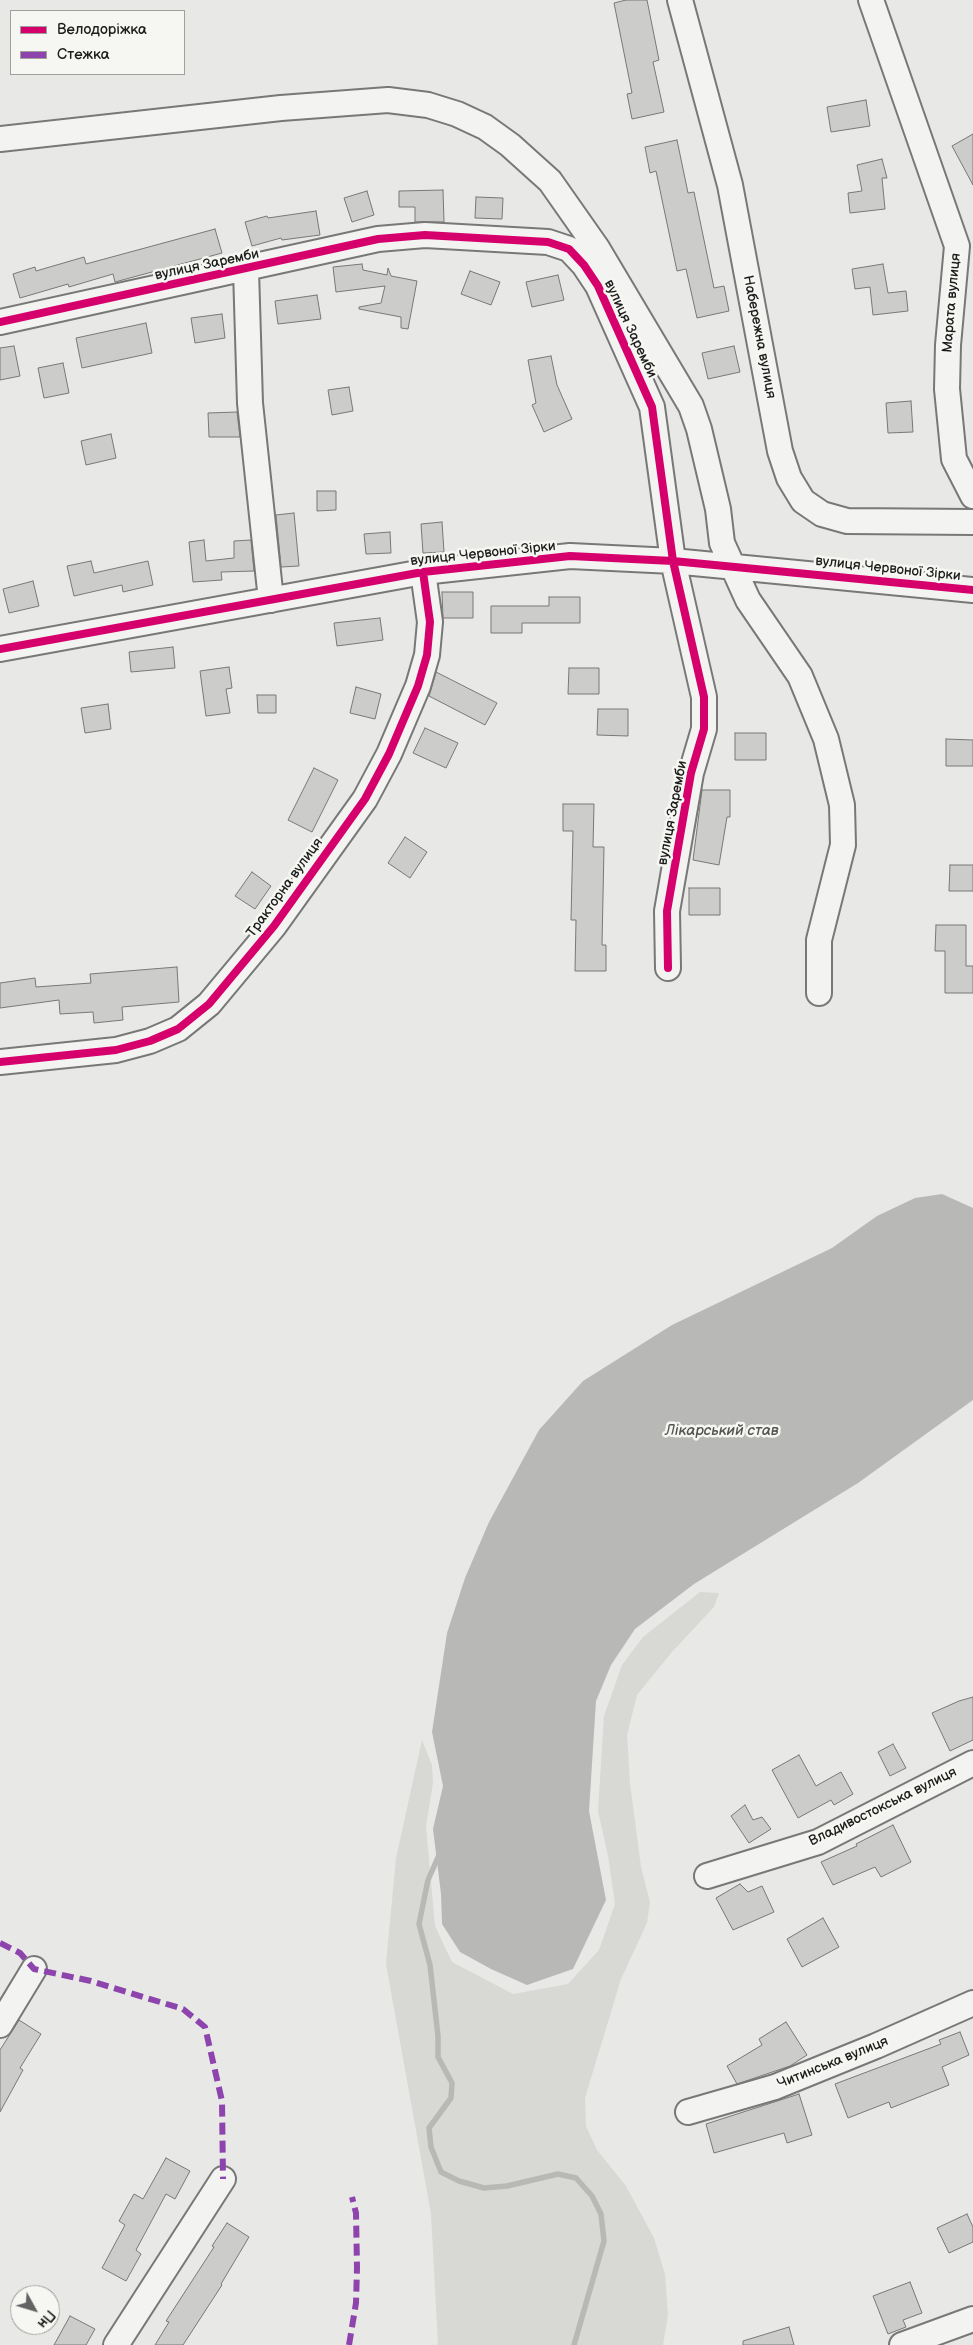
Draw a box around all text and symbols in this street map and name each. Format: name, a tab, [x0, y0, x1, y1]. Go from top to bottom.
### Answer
legend	[10, 10, 185, 75]
text: Велодоріжка	[57, 20, 147, 39]
text: Стежка	[57, 45, 110, 64]
street label: вулиця Заремби	[153, 246, 261, 284]
street label: Марата вулиця	[939, 252, 965, 354]
street label: Набережна вулиця	[739, 274, 779, 400]
street label: вулиця Заремби	[600, 277, 660, 381]
street label: вулиця Червоної Зірки	[409, 538, 557, 570]
street label: вулиця Червоної Зірки	[814, 553, 962, 585]
street label: вулиця Заремби	[655, 759, 691, 867]
street label: Тракторна вулиця	[243, 835, 327, 941]
water label: Лікарський став	[665, 1422, 779, 1440]
street label: Владивостокська вулиця	[806, 1764, 960, 1850]
street label: Читинська вулиця	[775, 2033, 891, 2093]
north arrow	[10, 2285, 60, 2335]
text: Пн	[34, 2307, 59, 2332]

